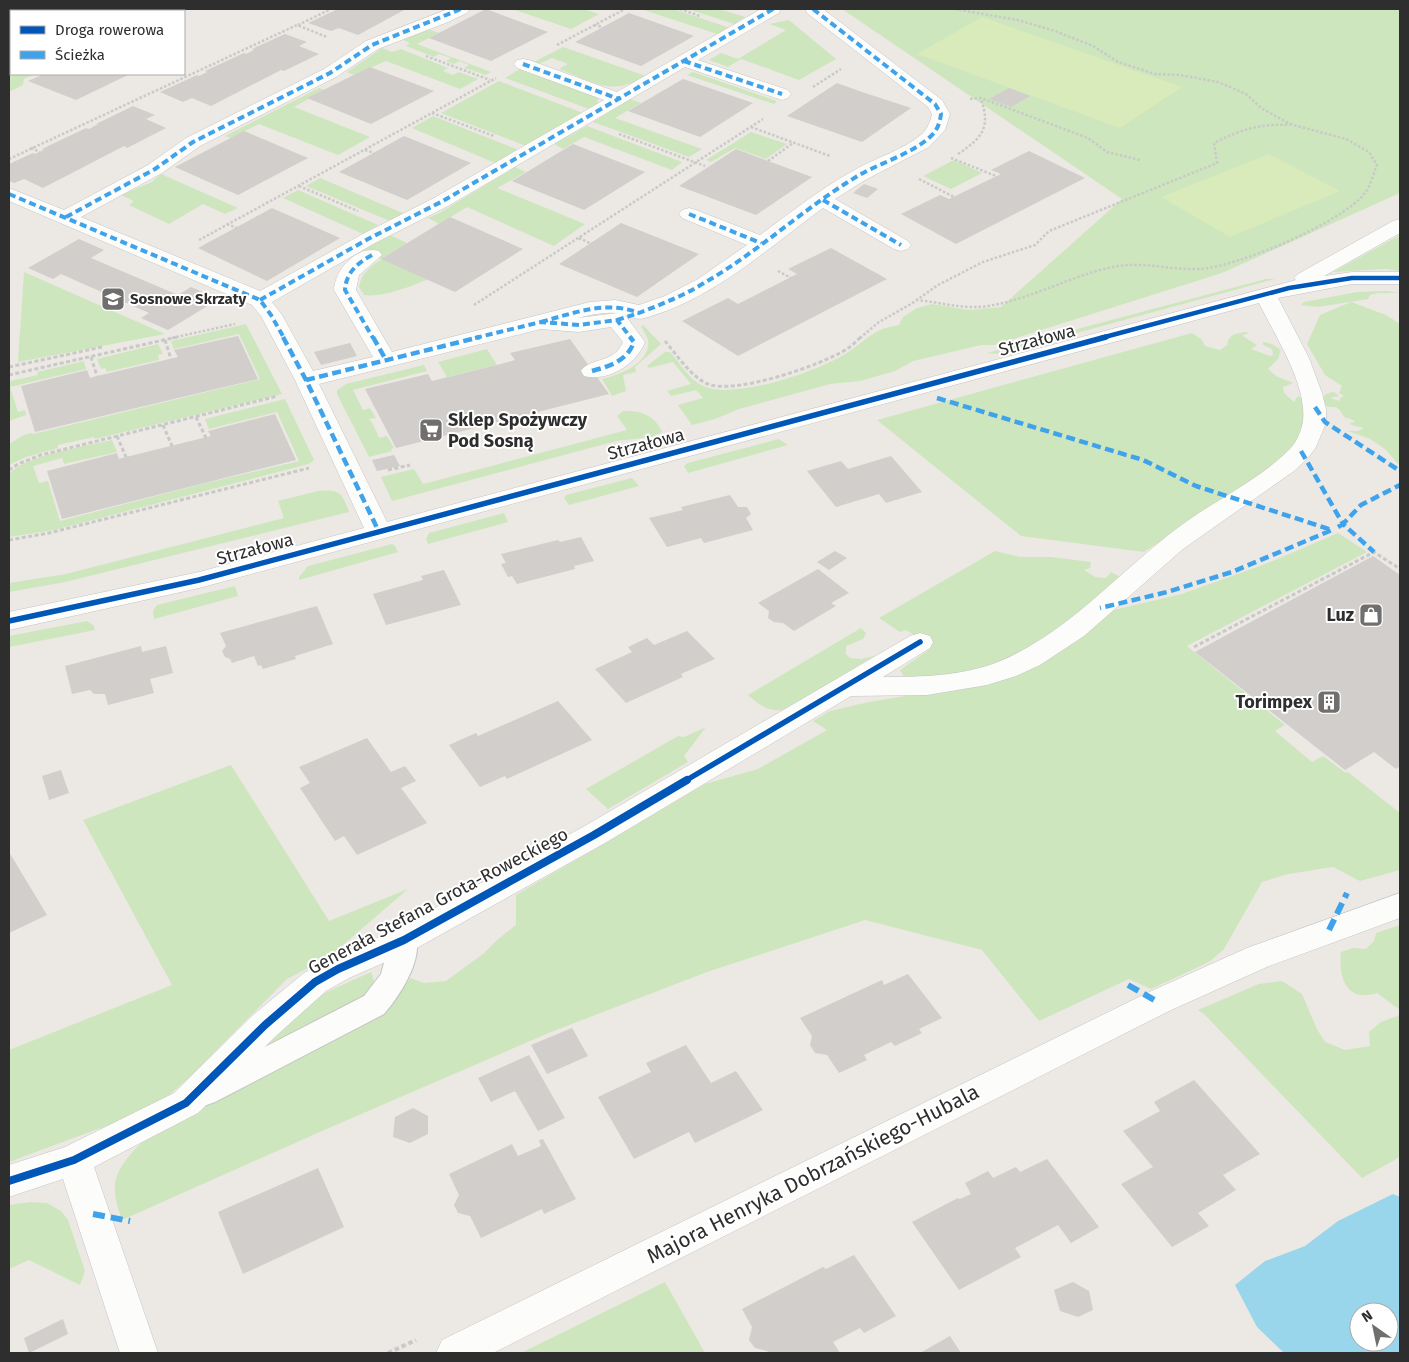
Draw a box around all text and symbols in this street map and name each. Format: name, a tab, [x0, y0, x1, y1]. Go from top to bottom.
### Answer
legend	[10, 10, 185, 75]
text: Droga rowerowa	[55, 21, 164, 39]
text: Ścieżka	[55, 46, 105, 64]
school or university icon: Sosnowe Skrzaty	[100, 286, 126, 312]
place label: Sosnowe Skrzaty	[130, 290, 246, 308]
street label: Strzałowa	[996, 319, 1078, 361]
place label: Sklep Spożywczy Pod Sosną	[448, 409, 588, 452]
supermarket icon: Sklep Spożywczy Pod Sosną	[418, 417, 444, 443]
street label: Strzałowa	[605, 423, 687, 465]
street label: Strzałowa	[214, 528, 296, 570]
shop icon: Luz	[1358, 602, 1384, 628]
place label: Luz	[1326, 604, 1354, 626]
building icon: Torimpex	[1316, 689, 1342, 715]
place label: Torimpex	[1236, 691, 1313, 713]
street label: Generała Stefana Grota-Roweckiego	[304, 823, 572, 979]
street label: Majora Henryka Dobrzańskiego-Hubala	[643, 1079, 983, 1269]
north arrow	[1349, 1302, 1399, 1352]
text: N	[1359, 1307, 1376, 1326]

